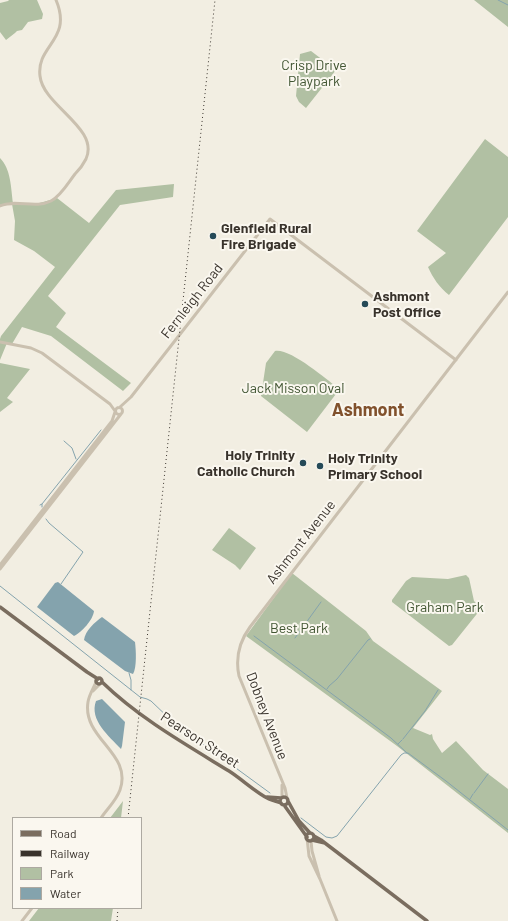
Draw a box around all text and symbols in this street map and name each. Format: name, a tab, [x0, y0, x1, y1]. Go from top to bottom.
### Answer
park label: Crisp Drive Playpark	[281, 57, 347, 90]
place label: Glenfield Rural Fire Brigade	[221, 220, 311, 252]
marker: Glenfield Rural Fire Brigade	[208, 231, 218, 241]
street label: Fernleigh Road	[158, 260, 226, 342]
place label: Ashmont Post Office	[373, 288, 441, 320]
marker: Ashmont Post Office	[360, 299, 370, 309]
park label: Jack Misson Oval	[242, 380, 344, 396]
district label: Ashmont	[332, 399, 404, 421]
place label: Holy Trinity Catholic Church	[197, 447, 295, 480]
place label: Holy Trinity Primary School	[328, 450, 422, 482]
marker: Holy Trinity Catholic Church	[298, 458, 308, 468]
marker: Holy Trinity Primary School	[315, 461, 325, 471]
street label: Ashmont Avenue	[263, 497, 339, 587]
park label: Graham Park	[406, 599, 484, 615]
park label: Best Park	[270, 620, 328, 636]
street label: Dobney Avenue	[243, 670, 291, 762]
street label: Pearson Street	[157, 708, 243, 772]
legend	[12, 817, 142, 909]
text: Road	[50, 826, 77, 840]
text: Railway	[50, 846, 89, 860]
text: Park	[50, 866, 74, 880]
text: Water	[50, 886, 81, 900]

